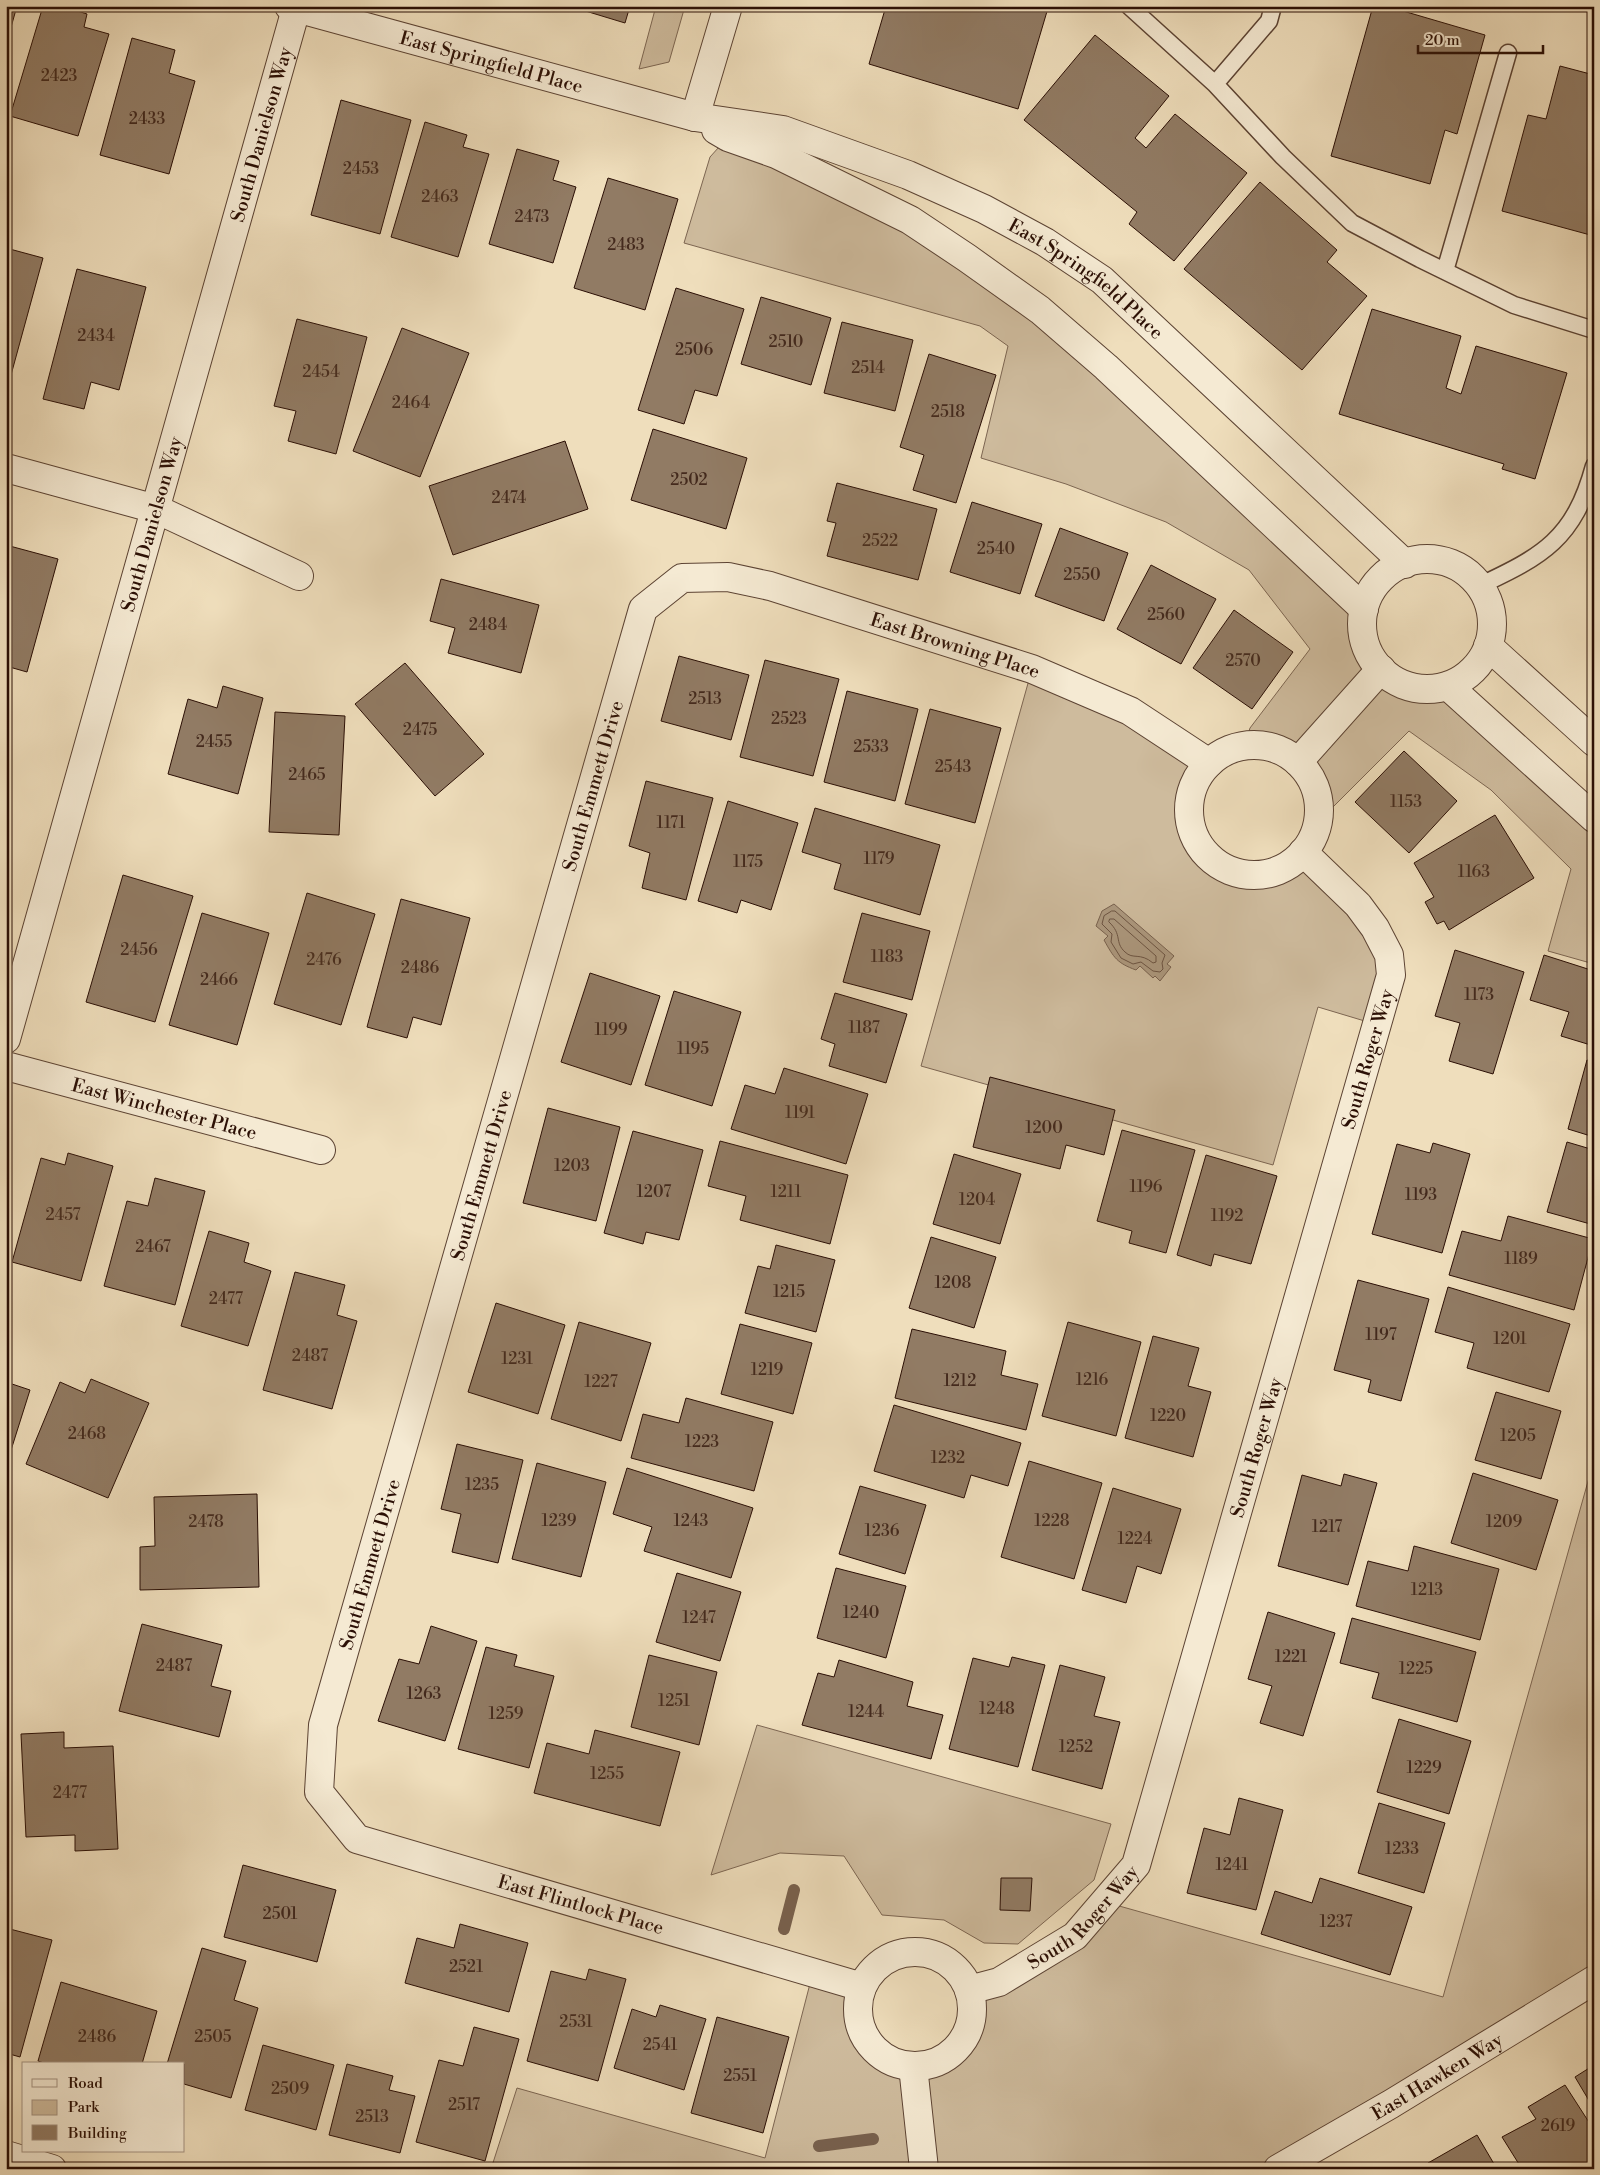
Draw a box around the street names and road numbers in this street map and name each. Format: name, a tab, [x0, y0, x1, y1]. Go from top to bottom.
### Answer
street label: East Springfield Place	[397, 26, 586, 99]
street label: South Danielson Way	[226, 43, 298, 225]
street label: East Springfield Place	[1004, 213, 1168, 345]
street label: South Danielson Way	[116, 433, 188, 615]
street label: East Browning Place	[867, 608, 1044, 684]
street label: South Emmett Drive	[557, 698, 629, 874]
street label: South Roger Way	[1336, 986, 1400, 1132]
street label: East Winchester Place	[69, 1073, 259, 1145]
street label: South Emmett Drive	[446, 1087, 518, 1263]
street label: South Roger Way	[1225, 1374, 1288, 1520]
street label: South Emmett Drive	[334, 1476, 406, 1653]
street label: South Roger Way	[1023, 1860, 1144, 1975]
street label: East Flintlock Place	[495, 1870, 667, 1940]
street label: East Hawken Way	[1367, 2027, 1508, 2126]

